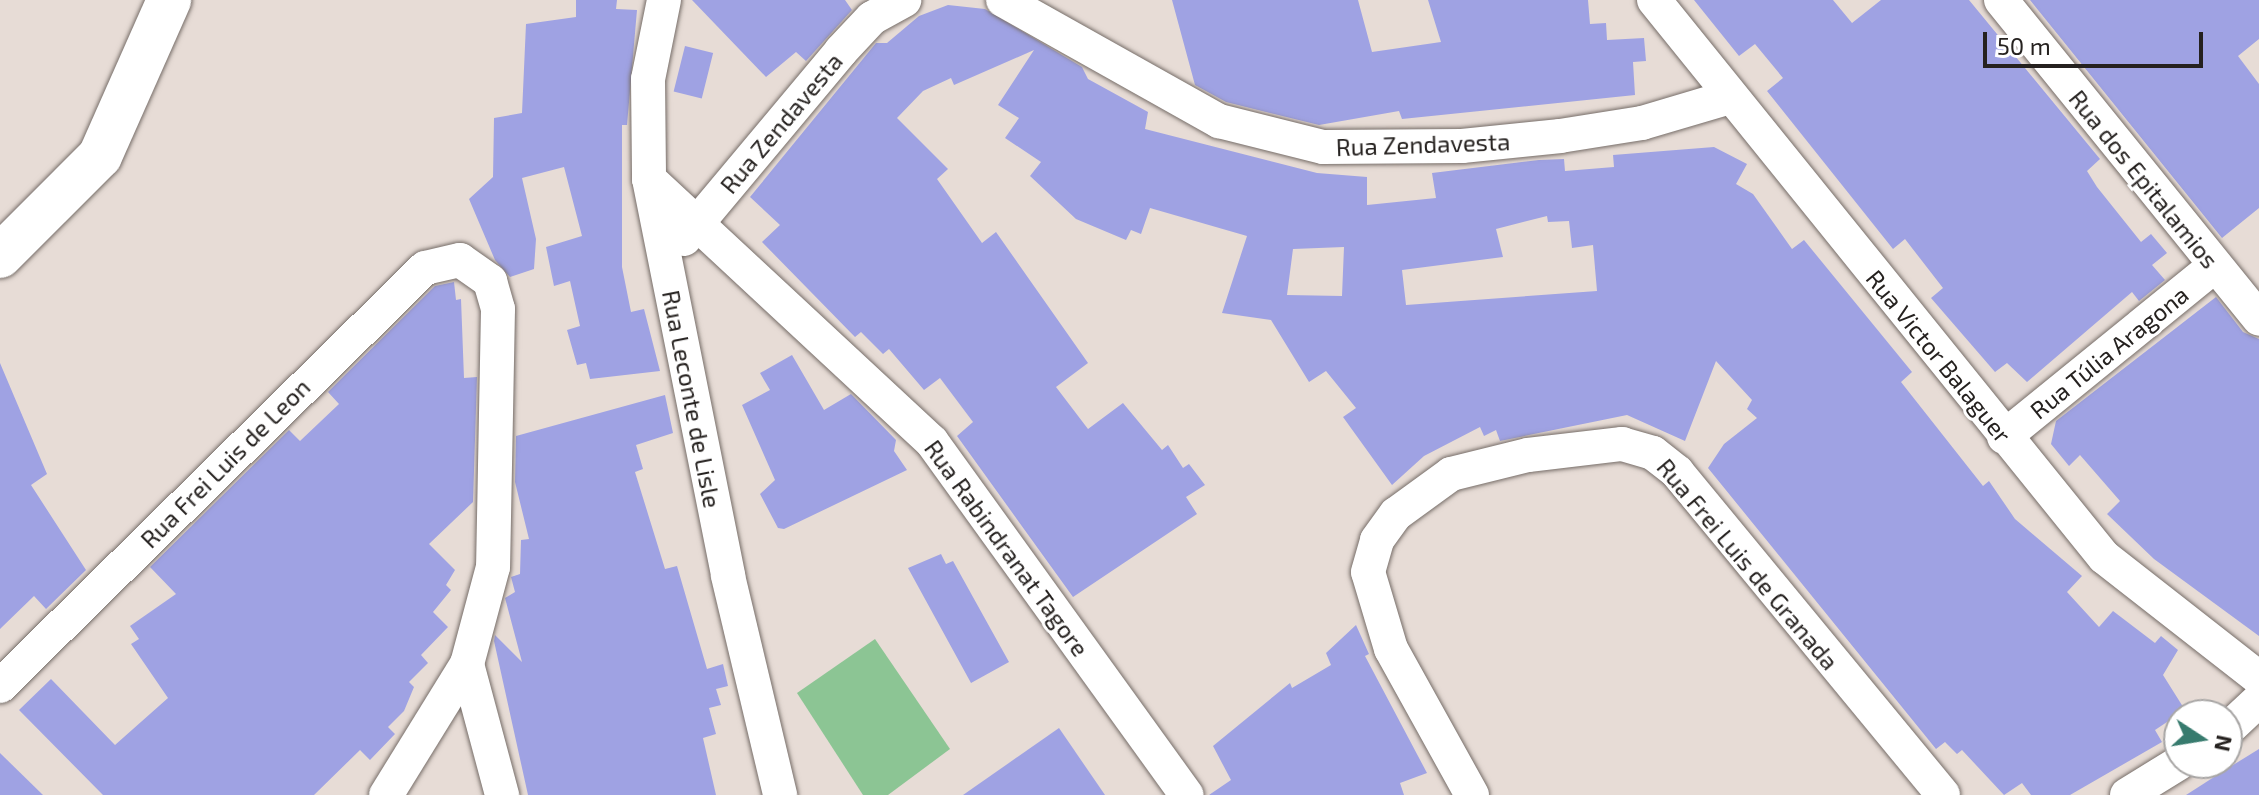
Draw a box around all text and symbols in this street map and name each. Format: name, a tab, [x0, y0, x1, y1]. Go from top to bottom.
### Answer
scale bar	[1987, 16, 2207, 66]
text: 50 m	[1997, 31, 2051, 60]
street label: Rua Zendavesta	[714, 47, 848, 199]
street label: Rua dos Epitalamios	[2063, 84, 2225, 274]
street label: Rua Zendavesta	[1335, 127, 1511, 161]
street label: Rua Victor Balaguer	[1860, 263, 2018, 449]
street label: Rua Túlia Aragona	[2024, 279, 2194, 425]
street label: Rua Leconte de Lisle	[657, 288, 727, 510]
street label: Rua Frei Luis de Leon	[134, 372, 316, 554]
street label: Rua Rabindranat Tagore	[919, 434, 1095, 662]
street label: Rua Frei Luis de Granada	[1651, 453, 1845, 675]
north arrow	[2163, 699, 2243, 779]
text: N	[2210, 733, 2239, 754]

